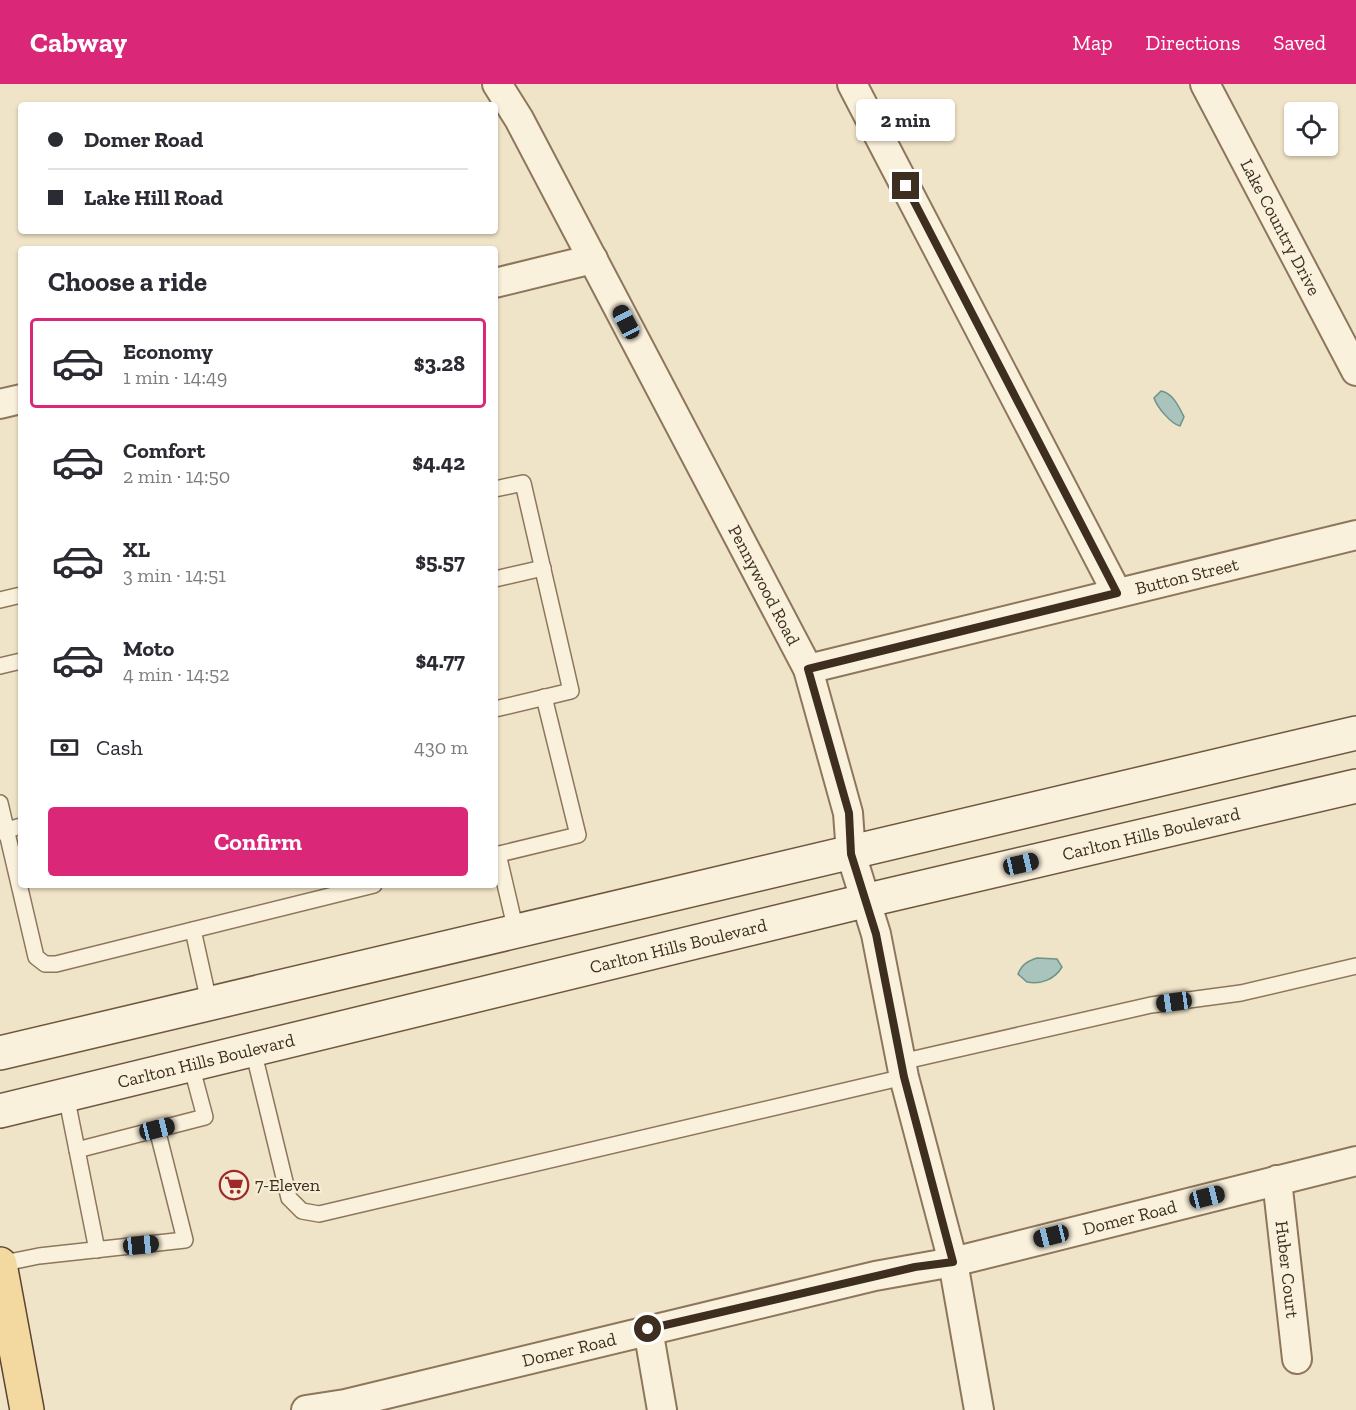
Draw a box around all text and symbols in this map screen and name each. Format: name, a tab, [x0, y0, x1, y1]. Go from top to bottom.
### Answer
text: Cabway	[30, 26, 127, 59]
text: Map	[1073, 30, 1113, 55]
text: Directions	[1146, 30, 1240, 55]
text: Saved	[1273, 30, 1326, 55]
callout: 2 min	[856, 99, 956, 141]
map controls	[1284, 102, 1338, 156]
button: locate	[1284, 102, 1338, 156]
text: 2 min	[881, 108, 930, 132]
text: Domer Road	[84, 126, 203, 153]
street label: Lake Country Drive	[1236, 155, 1325, 299]
route end	[892, 172, 919, 199]
text: Lake Hill Road	[84, 184, 223, 211]
text: Choose a ride	[48, 266, 207, 298]
car	[610, 302, 642, 342]
icon: car	[51, 336, 105, 390]
text: Economy	[123, 338, 213, 365]
text: $3.28	[414, 350, 465, 377]
text: 1 min · 14:49	[123, 365, 227, 389]
icon: car	[51, 435, 105, 489]
text: Comfort	[123, 437, 205, 464]
text: $4.42	[412, 449, 465, 476]
text: 2 min · 14:50	[123, 464, 230, 488]
street label: Pennywood Road	[723, 521, 805, 649]
icon: car	[51, 534, 105, 588]
text: XL	[123, 536, 150, 563]
text: $5.57	[415, 548, 465, 575]
street label: Button Street	[1133, 553, 1241, 600]
text: 3 min · 14:51	[123, 563, 226, 587]
icon: car	[51, 633, 105, 687]
text: Moto	[123, 635, 174, 662]
text: $4.77	[415, 647, 465, 674]
text: 4 min · 14:52	[123, 662, 230, 686]
icon: cash	[48, 731, 81, 764]
text: Cash	[96, 734, 143, 761]
text: 430 m	[414, 735, 468, 759]
street label: Carlton Hills Boulevard	[1060, 802, 1242, 865]
button: Confirm	[48, 807, 468, 876]
car	[1001, 851, 1041, 877]
street label: Carlton Hills Boulevard	[587, 914, 769, 978]
car	[1155, 991, 1193, 1013]
street label: Carlton Hills Boulevard	[115, 1029, 297, 1093]
car	[137, 1116, 177, 1142]
supermarket icon: 7-Eleven	[218, 1169, 250, 1201]
place label: 7-Eleven	[255, 1174, 321, 1196]
car	[1187, 1184, 1227, 1210]
street label: Domer Road	[1080, 1195, 1179, 1240]
street label: Huber Court	[1271, 1220, 1303, 1320]
car	[1031, 1223, 1071, 1249]
car	[122, 1234, 160, 1256]
route start	[634, 1315, 661, 1342]
street label: Domer Road	[520, 1328, 618, 1372]

